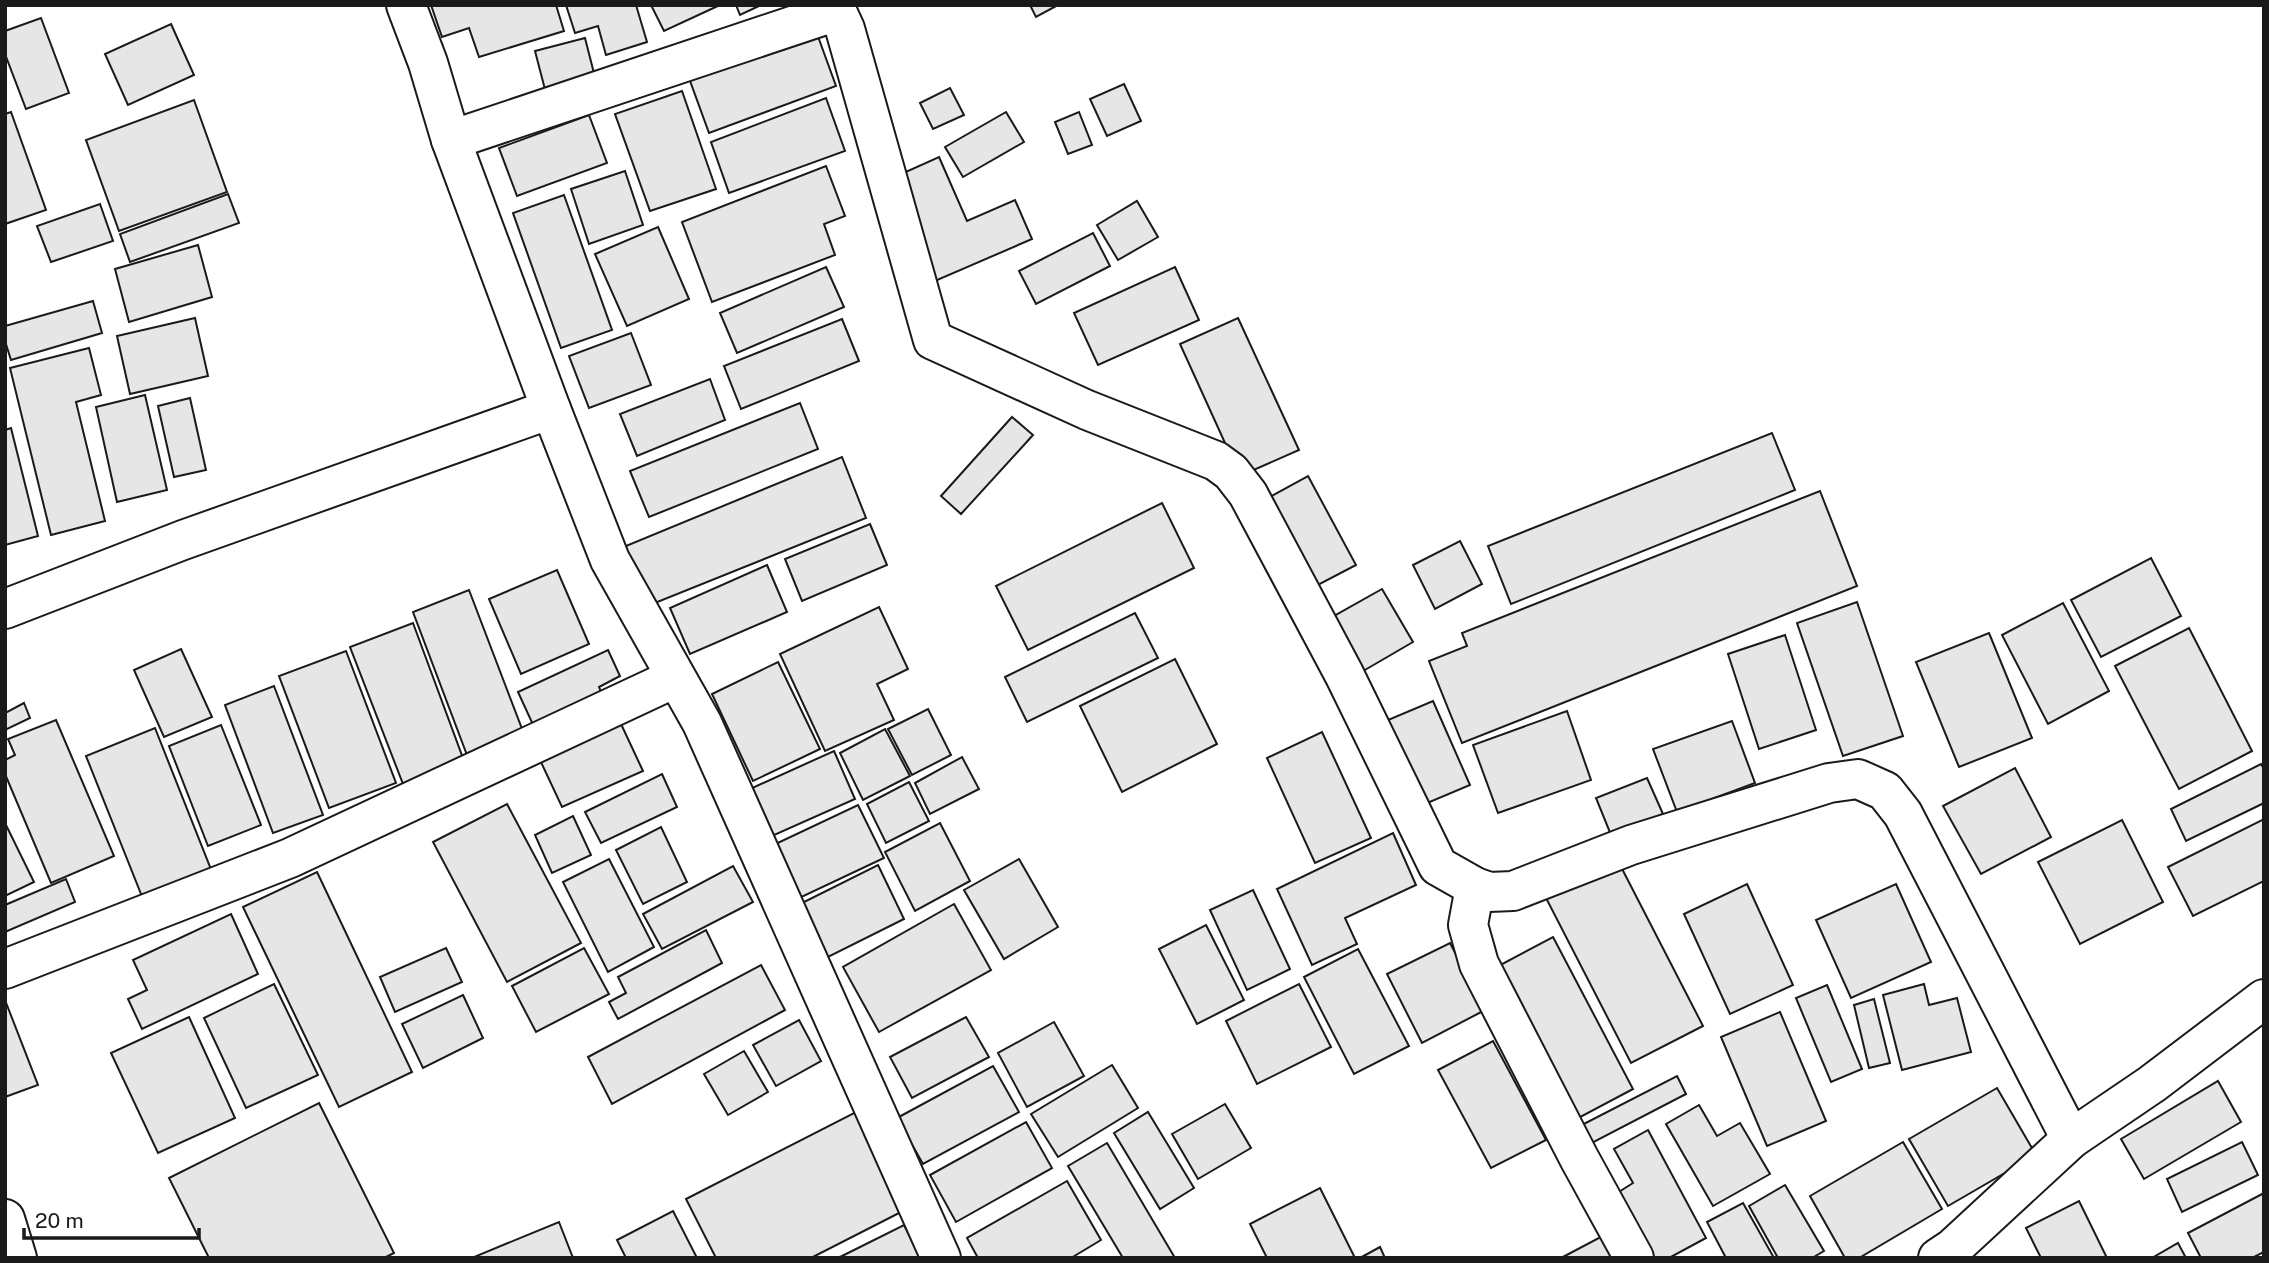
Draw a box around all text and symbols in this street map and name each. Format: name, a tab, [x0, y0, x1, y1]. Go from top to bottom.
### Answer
scale bar	[24, 1196, 200, 1240]
text: 20 m	[35, 1208, 84, 1233]

